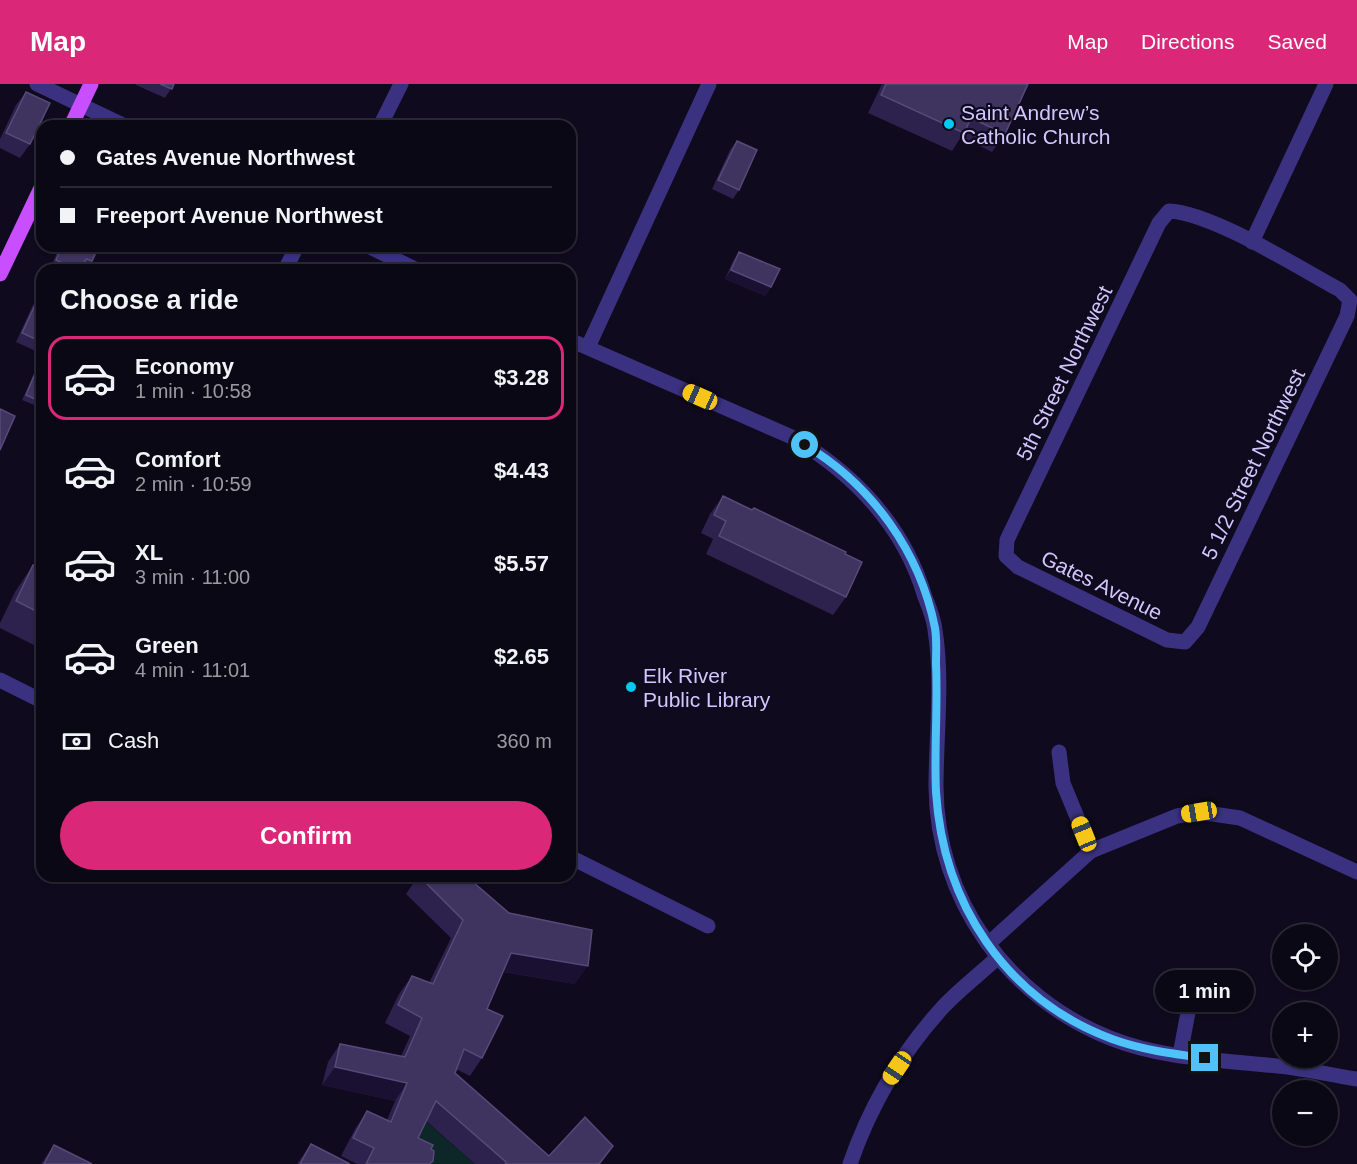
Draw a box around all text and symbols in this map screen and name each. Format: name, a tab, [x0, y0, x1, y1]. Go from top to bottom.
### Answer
text: Map	[30, 26, 86, 57]
text: Map	[1067, 30, 1108, 53]
text: Directions	[1141, 30, 1234, 53]
text: Saved	[1267, 30, 1327, 53]
place label: Saint Andrew’s Catholic Church	[961, 101, 1110, 148]
marker: Saint Andrew’s Catholic Church	[942, 117, 956, 131]
text: Gates Avenue Northwest	[96, 145, 355, 170]
text: Freeport Avenue Northwest	[96, 203, 383, 228]
street label: 5th Street Northwest	[1012, 282, 1116, 464]
text: Choose a ride	[60, 285, 239, 315]
icon: car	[63, 351, 117, 405]
text: Economy	[135, 354, 234, 379]
text: $3.28	[494, 365, 549, 390]
street label: 5 1/2 Street Northwest	[1197, 365, 1309, 563]
text: 1 min · 10:58	[135, 380, 252, 402]
car	[680, 381, 720, 413]
route start	[791, 431, 818, 458]
icon: car	[63, 444, 117, 498]
text: Comfort	[135, 447, 221, 472]
text: $4.43	[494, 458, 549, 483]
text: 2 min · 10:59	[135, 473, 252, 495]
icon: car	[63, 537, 117, 591]
text: XL	[135, 540, 163, 565]
street label: Gates Avenue	[1038, 546, 1166, 624]
text: $5.57	[494, 551, 549, 576]
text: 3 min · 11:00	[135, 566, 250, 588]
icon: car	[63, 630, 117, 684]
text: Green	[135, 633, 199, 658]
text: $2.65	[494, 644, 549, 669]
text: 4 min · 11:01	[135, 659, 250, 681]
place label: Elk River Public Library	[643, 664, 771, 711]
marker: Elk River Public Library	[624, 680, 638, 694]
icon: cash	[60, 725, 93, 758]
text: Cash	[108, 728, 159, 753]
text: 360 m	[496, 730, 552, 752]
car	[1180, 800, 1218, 824]
button: Confirm	[60, 801, 552, 870]
car	[1069, 814, 1099, 854]
map controls	[1272, 924, 1338, 1146]
button: locate	[1272, 924, 1338, 990]
callout: 1 min	[1156, 971, 1254, 1013]
text: 1 min	[1178, 980, 1231, 1002]
button: +	[1272, 1002, 1338, 1068]
route end	[1191, 1044, 1218, 1071]
car	[879, 1048, 915, 1088]
button: −	[1272, 1080, 1338, 1146]

